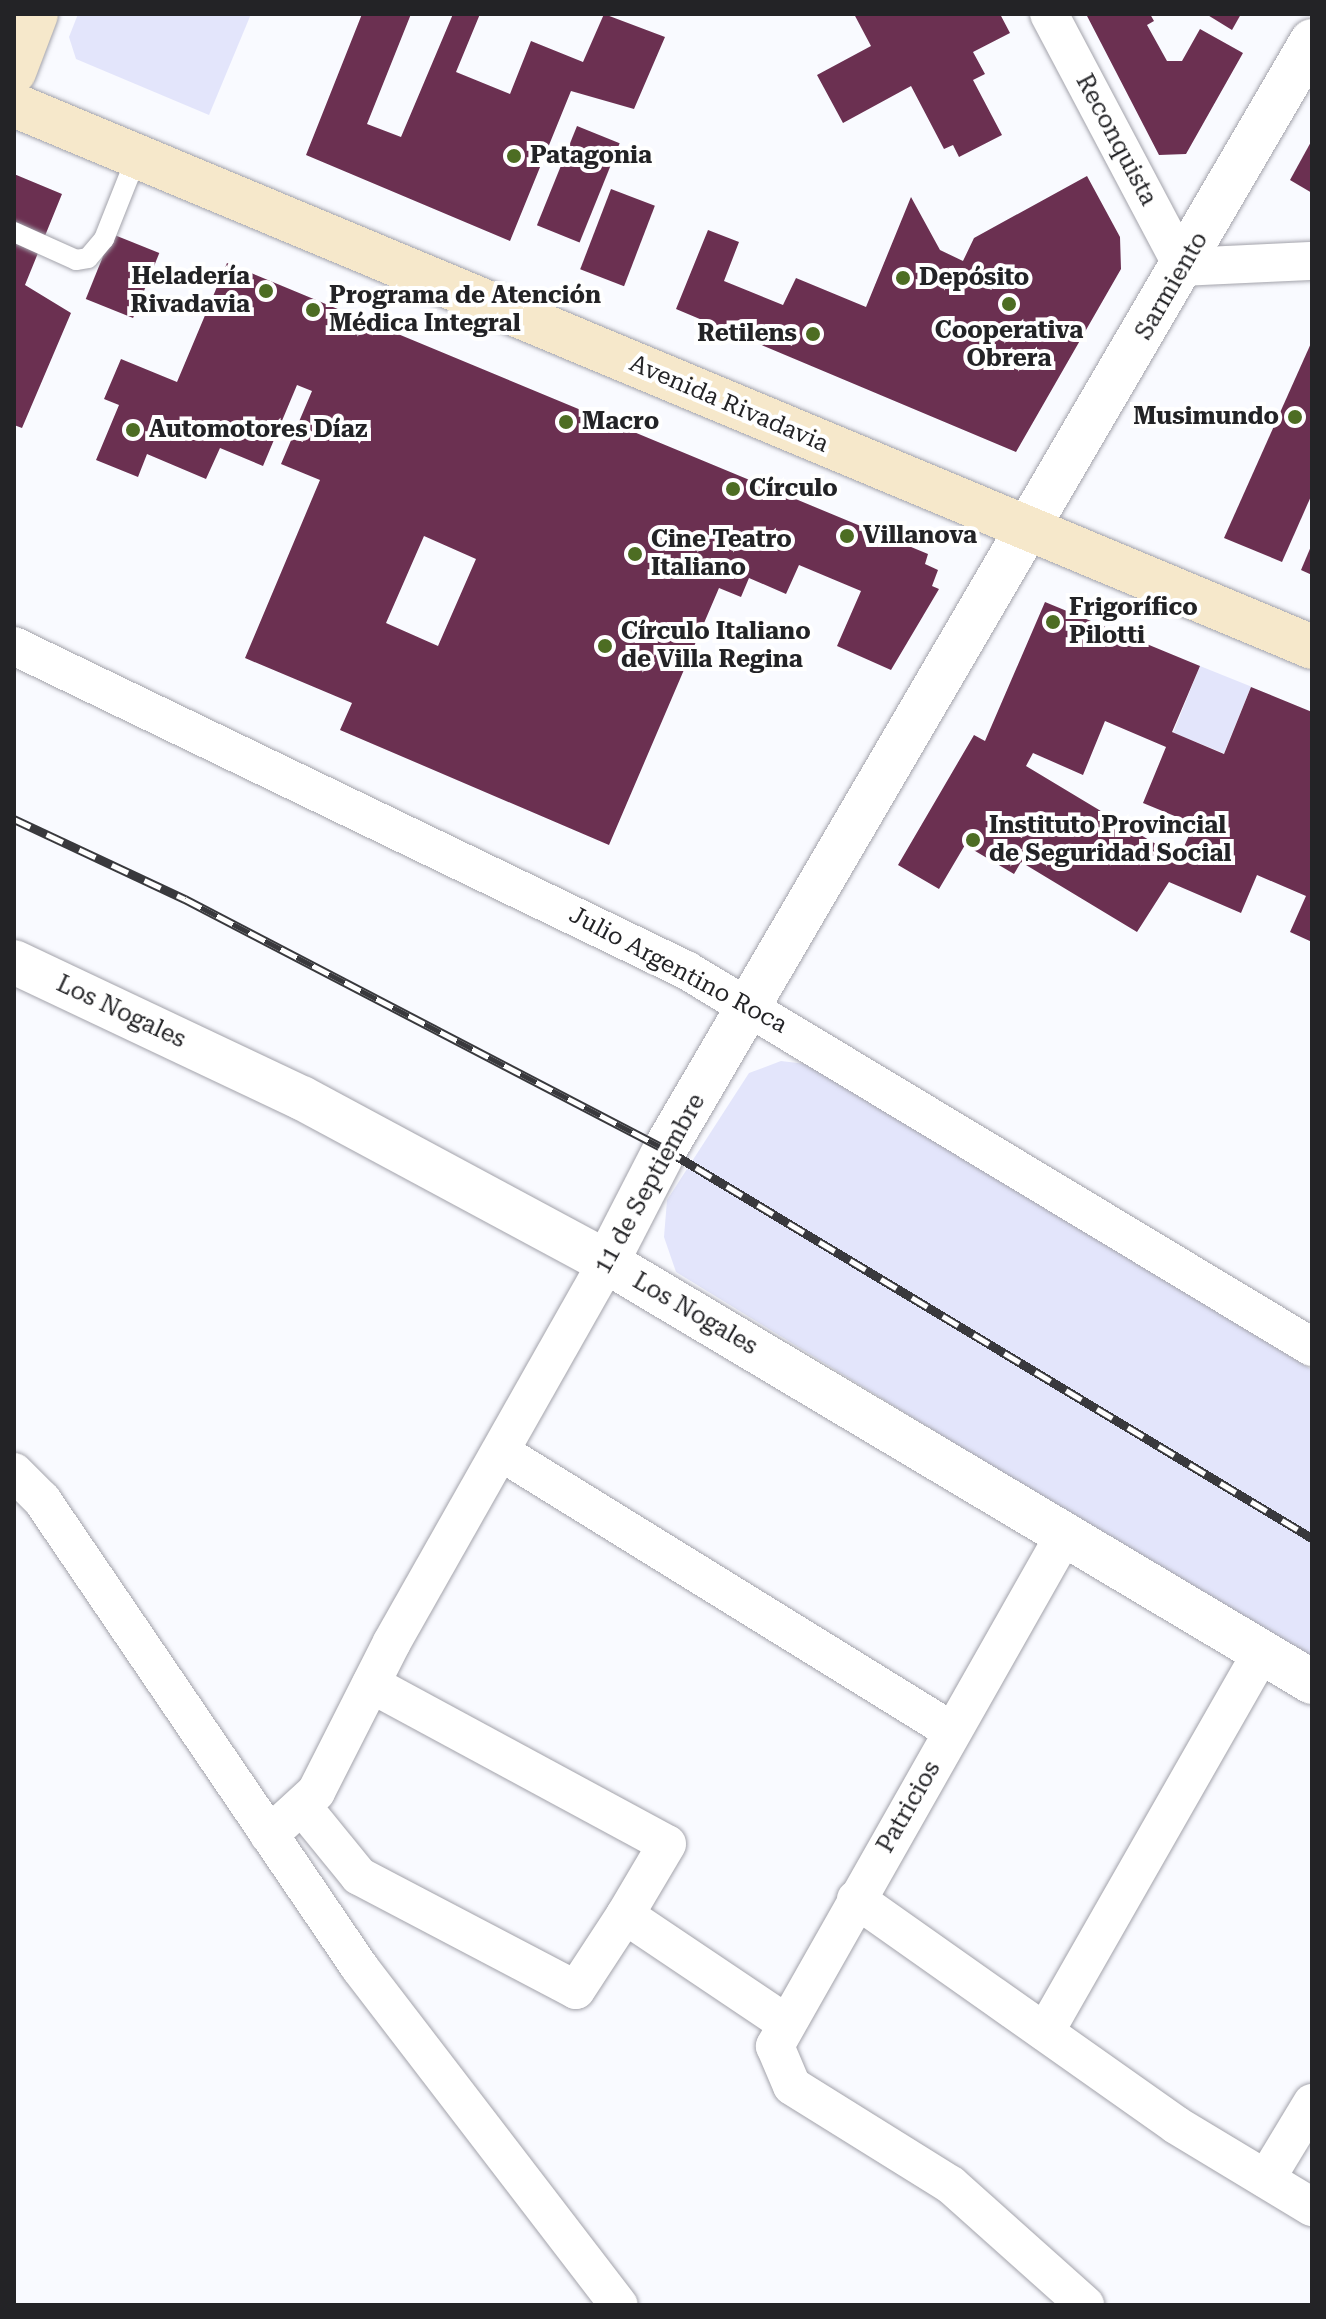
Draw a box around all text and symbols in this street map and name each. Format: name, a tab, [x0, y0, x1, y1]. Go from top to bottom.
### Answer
street label: Reconquista	[1069, 69, 1163, 211]
place label: Patagonia	[530, 142, 652, 170]
marker: Patagonia	[505, 147, 523, 165]
street label: Sarmiento	[1130, 227, 1214, 345]
place label: Heladería Rivadavia	[131, 263, 250, 319]
place label: Depósito	[919, 264, 1029, 292]
marker: Depósito	[894, 269, 912, 287]
marker: Heladería Rivadavia	[257, 282, 275, 300]
place label: Programa de Atención Médica Integral	[329, 282, 601, 338]
marker: Cooperativa Obrera	[1000, 295, 1018, 313]
marker: Programa de Atención Médica Integral	[304, 301, 322, 319]
place label: Cooperativa Obrera	[935, 317, 1083, 373]
place label: Retilens	[697, 320, 797, 348]
marker: Retilens	[804, 325, 822, 343]
street label: Avenida Rivadavia	[625, 349, 833, 459]
place label: Musimundo	[1133, 403, 1279, 431]
place label: Macro	[582, 408, 659, 436]
marker: Musimundo	[1286, 408, 1304, 426]
marker: Macro	[557, 413, 575, 431]
place label: Automotores Díaz	[149, 416, 367, 444]
marker: Automotores Díaz	[124, 421, 142, 439]
place label: Círculo	[749, 475, 838, 503]
marker: Círculo	[724, 480, 742, 498]
place label: Villanova	[863, 522, 977, 550]
place label: Cine Teatro Italiano	[651, 526, 792, 582]
marker: Villanova	[838, 527, 856, 545]
marker: Cine Teatro Italiano	[626, 545, 644, 563]
place label: Frigorífico Pilotti	[1069, 594, 1198, 650]
marker: Frigorífico Pilotti	[1044, 613, 1062, 631]
place label: Círculo Italiano de Villa Regina	[621, 618, 811, 674]
marker: Círculo Italiano de Villa Regina	[596, 637, 614, 655]
place label: Instituto Provincial de Seguridad Social	[989, 812, 1231, 868]
marker: Instituto Provincial de Seguridad Social	[964, 831, 982, 849]
street label: Julio Argentino Roca	[564, 900, 792, 1040]
street label: Los Nogales	[52, 970, 190, 1054]
street label: 11 de Septiembre	[589, 1089, 711, 1279]
street label: Los Nogales	[628, 1267, 762, 1361]
street label: Patricios	[871, 1756, 947, 1858]

